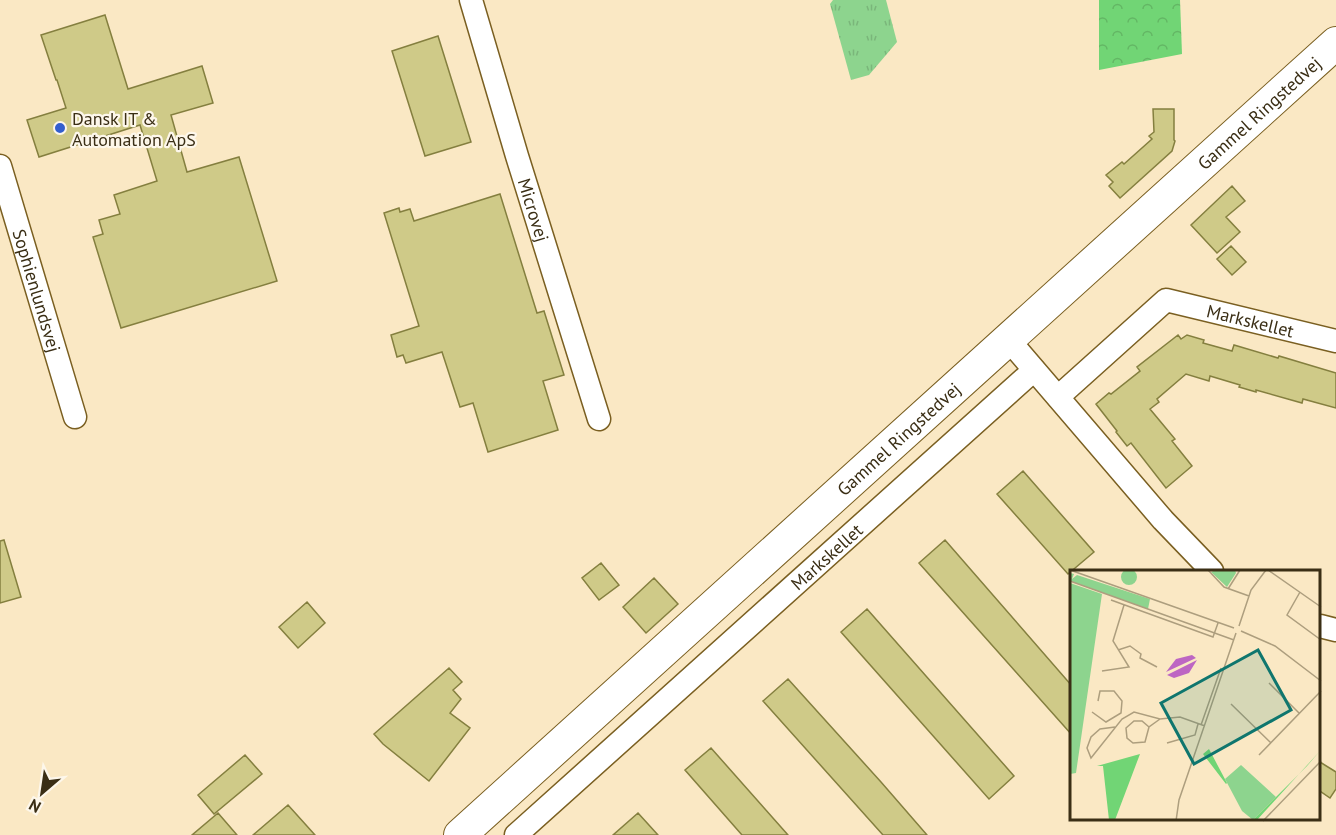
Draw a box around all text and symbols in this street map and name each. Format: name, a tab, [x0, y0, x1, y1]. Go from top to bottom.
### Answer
street label: Gammel Ringstedvej	[1192, 51, 1325, 174]
place label: Dansk IT & Automation ApS	[72, 107, 196, 151]
marker: Dansk IT & Automation ApS	[53, 121, 67, 135]
street label: Microvej	[513, 175, 554, 244]
street label: Sophienlundsvej	[8, 226, 66, 355]
street label: Markskellet	[1205, 299, 1296, 342]
street label: Gammel Ringstedvej	[832, 377, 965, 500]
street label: Markskellet	[786, 518, 867, 595]
inset map	[1070, 570, 1321, 820]
north arrow	[12, 763, 72, 823]
text: N	[25, 795, 44, 817]

